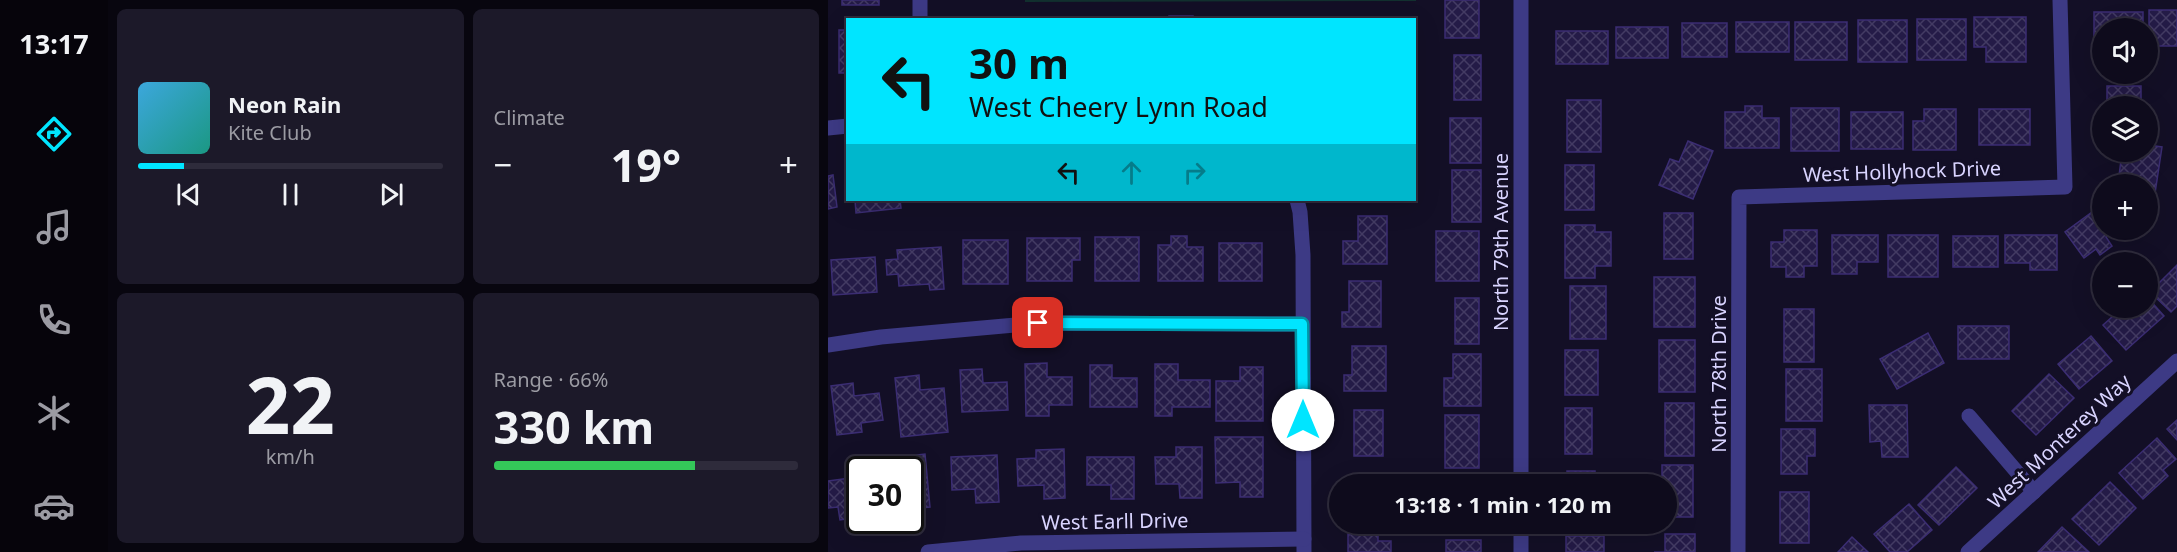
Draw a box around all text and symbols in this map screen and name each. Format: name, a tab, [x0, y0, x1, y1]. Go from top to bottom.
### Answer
map controls	[2092, 18, 2158, 318]
button: sound	[2092, 18, 2158, 84]
text: 13:17	[19, 25, 89, 62]
text: 30 m	[969, 34, 1069, 91]
icon: left	[870, 42, 948, 120]
text: West Cheery Lynn Road	[969, 88, 1268, 125]
text: Neon Rain	[228, 89, 341, 119]
button: layers	[2092, 96, 2158, 162]
text: Climate	[494, 104, 565, 131]
icon: directions	[33, 113, 75, 155]
text: Kite Club	[228, 119, 312, 146]
text: 19°	[610, 134, 681, 195]
text: −	[494, 142, 512, 187]
text: +	[779, 142, 798, 187]
street label: North 79th Avenue	[1487, 153, 1514, 331]
street label: West Hollyhock Drive	[1802, 154, 2002, 188]
icon: left	[1052, 156, 1085, 189]
icon: ahead	[1115, 156, 1148, 189]
icon: right	[1178, 156, 1211, 189]
button: +	[2092, 174, 2158, 240]
icon: previous	[172, 178, 205, 211]
icon: pause	[274, 178, 307, 211]
icon: next	[375, 178, 408, 211]
icon: music	[33, 206, 75, 248]
button: −	[2092, 252, 2158, 318]
street label: North 78th Drive	[1705, 295, 1732, 453]
pin	[1012, 297, 1063, 348]
icon: phone	[33, 299, 75, 341]
icon: arrive	[1021, 306, 1054, 339]
text: 22	[246, 351, 335, 457]
text: Range · 66%	[494, 366, 608, 393]
street label: West Monterey Way	[1982, 367, 2137, 514]
position arrow	[1271, 388, 1335, 452]
icon: climate	[33, 392, 75, 434]
text: 330 km	[494, 396, 654, 457]
text: km/h	[266, 443, 315, 470]
speed limit sign: 30	[846, 456, 924, 534]
icon: car	[33, 485, 75, 527]
text: 13:18 · 1 min · 120 m	[1394, 489, 1612, 519]
street label: West Earll Drive	[1041, 506, 1189, 536]

